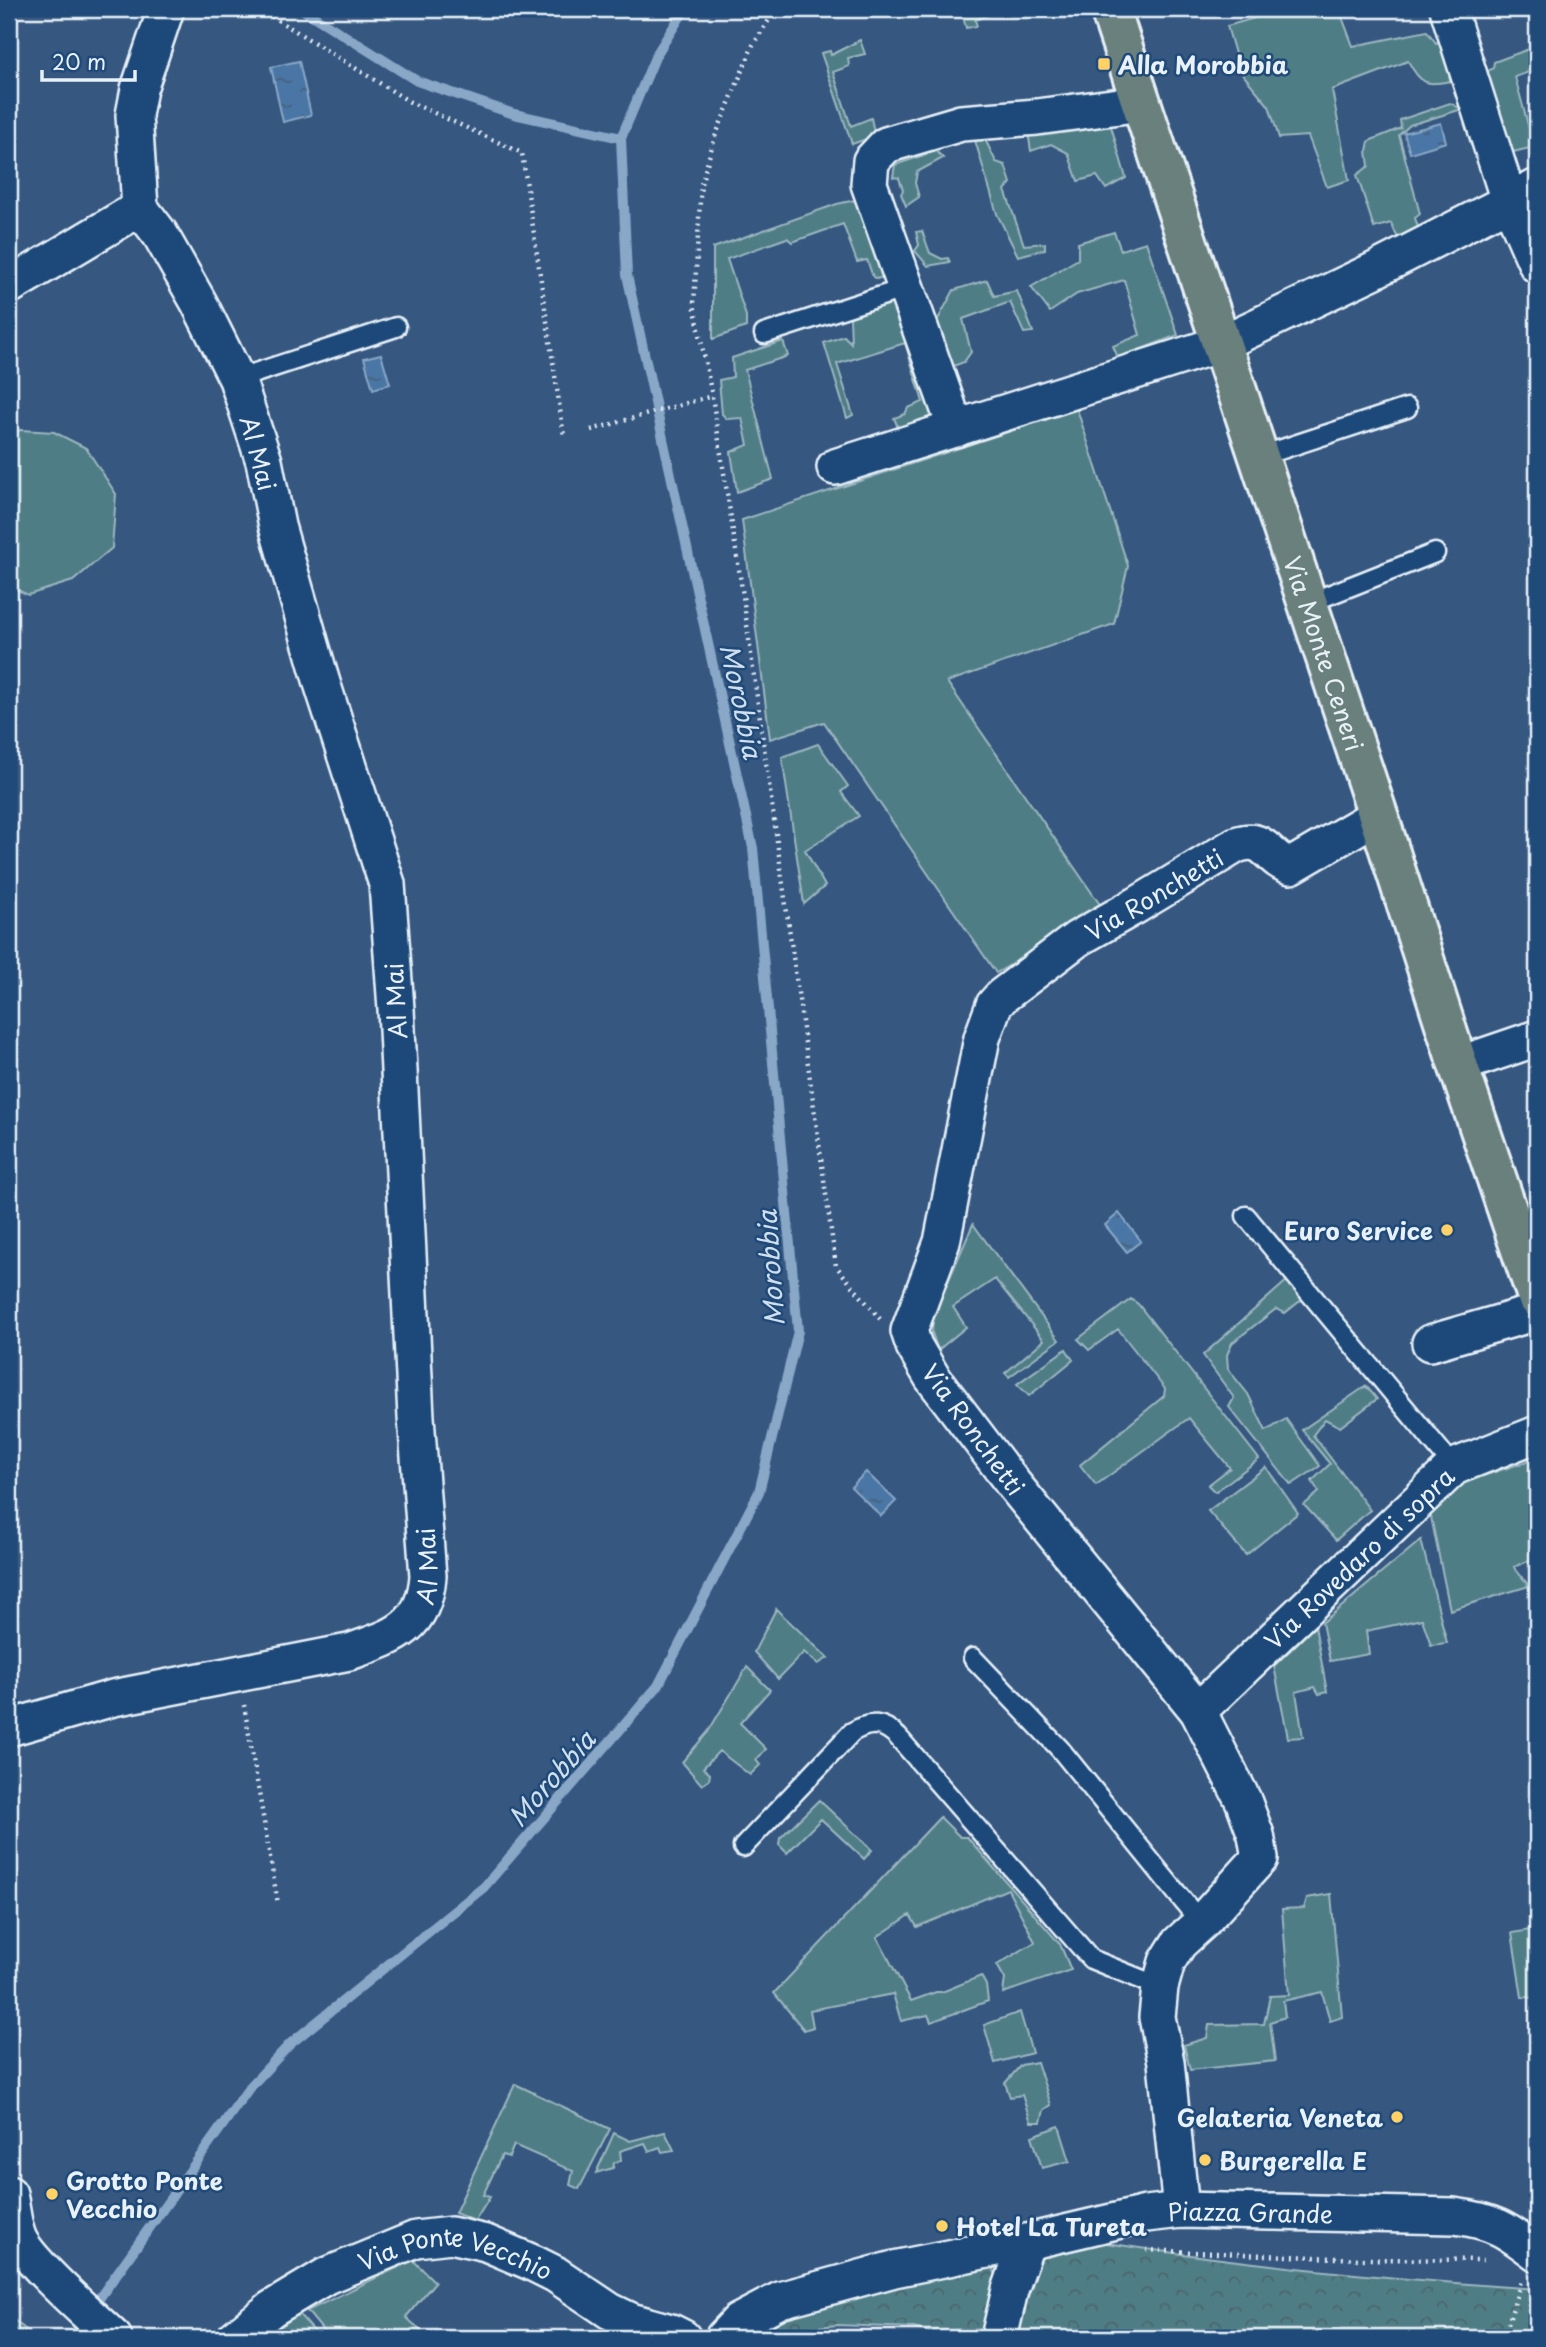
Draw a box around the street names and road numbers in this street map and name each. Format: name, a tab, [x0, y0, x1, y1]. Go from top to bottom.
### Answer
street label: Al Mai	[232, 412, 286, 494]
street label: Via Monte Ceneri	[1275, 551, 1373, 756]
street label: Via Ronchetti	[1078, 839, 1230, 949]
street label: Al Mai	[375, 962, 415, 1040]
street label: Via Ronchetti	[914, 1356, 1034, 1502]
street label: Via Rovedaro di sopra	[1256, 1458, 1462, 1657]
street label: Al Mai	[405, 1527, 446, 1608]
street label: Piazza Grande	[1166, 2192, 1333, 2231]
street label: Via Ponte Vecchio	[352, 2217, 559, 2288]

